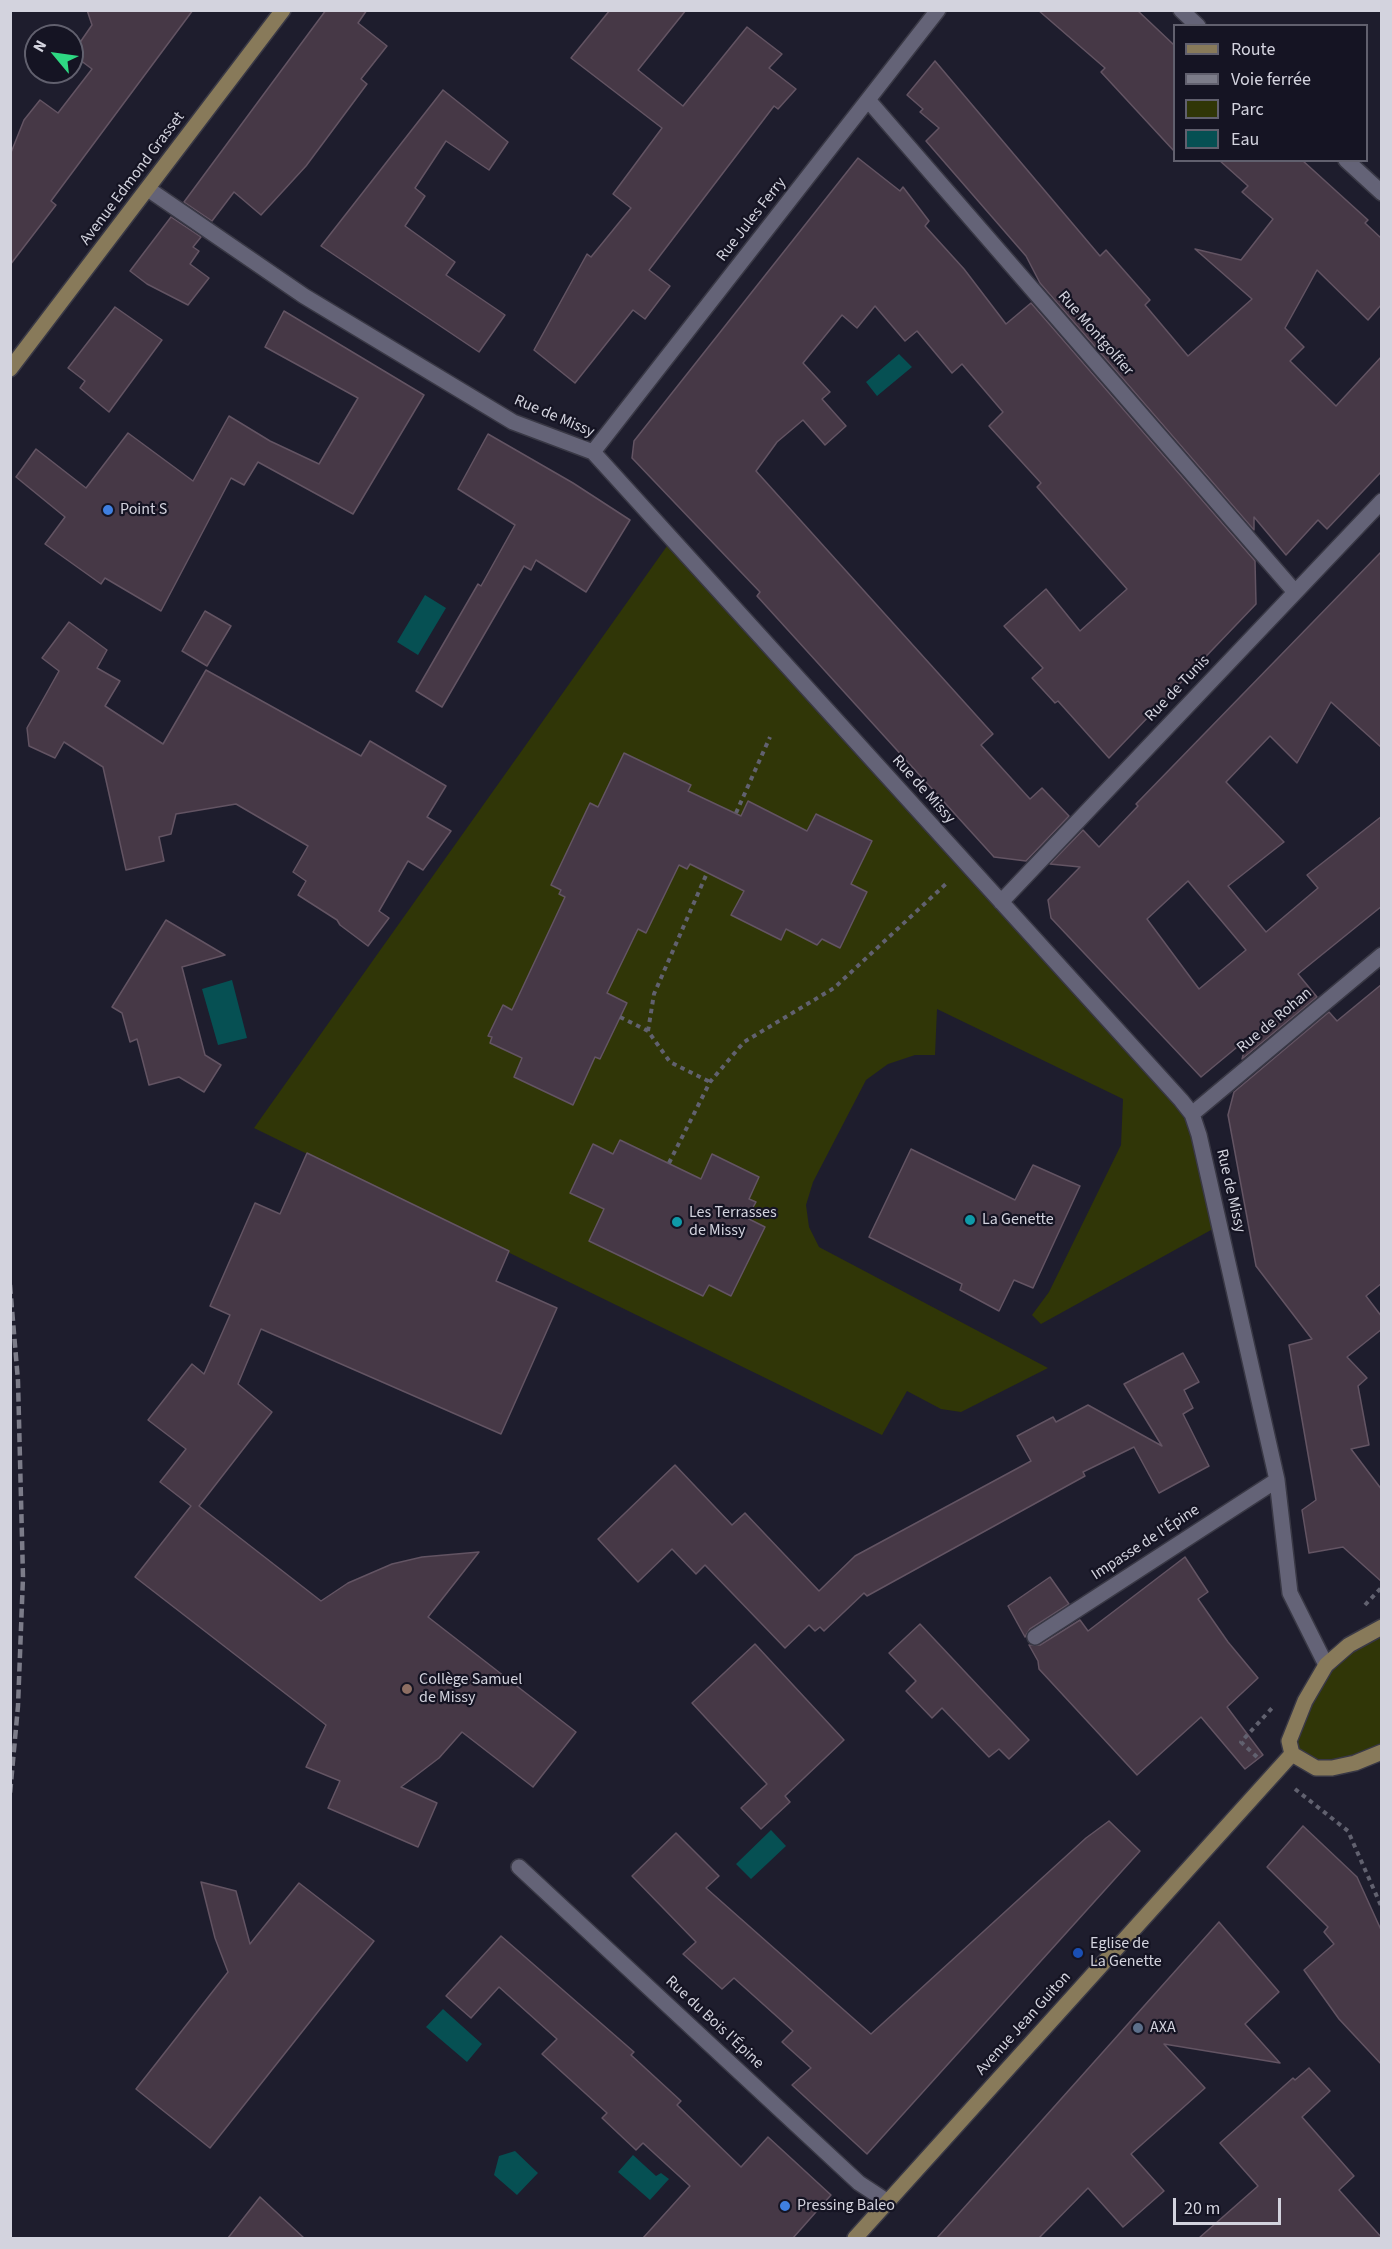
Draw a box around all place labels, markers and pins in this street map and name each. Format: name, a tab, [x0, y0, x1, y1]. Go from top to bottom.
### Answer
place label: Point S	[120, 500, 167, 520]
marker: Point S	[101, 503, 115, 517]
place label: Les Terrasses de Missy	[689, 1203, 777, 1241]
place label: La Genette	[982, 1210, 1054, 1230]
marker: La Genette	[963, 1213, 977, 1227]
marker: Les Terrasses de Missy	[670, 1215, 684, 1229]
place label: Collège Samuel de Missy	[419, 1670, 522, 1708]
marker: Collège Samuel de Missy	[400, 1682, 414, 1696]
place label: Eglise de La Genette	[1090, 1934, 1162, 1972]
marker: Eglise de La Genette	[1071, 1946, 1085, 1960]
place label: AXA	[1150, 2018, 1176, 2038]
marker: AXA	[1131, 2021, 1145, 2035]
place label: Pressing Baleo	[797, 2196, 895, 2216]
marker: Pressing Baleo	[778, 2199, 792, 2213]

